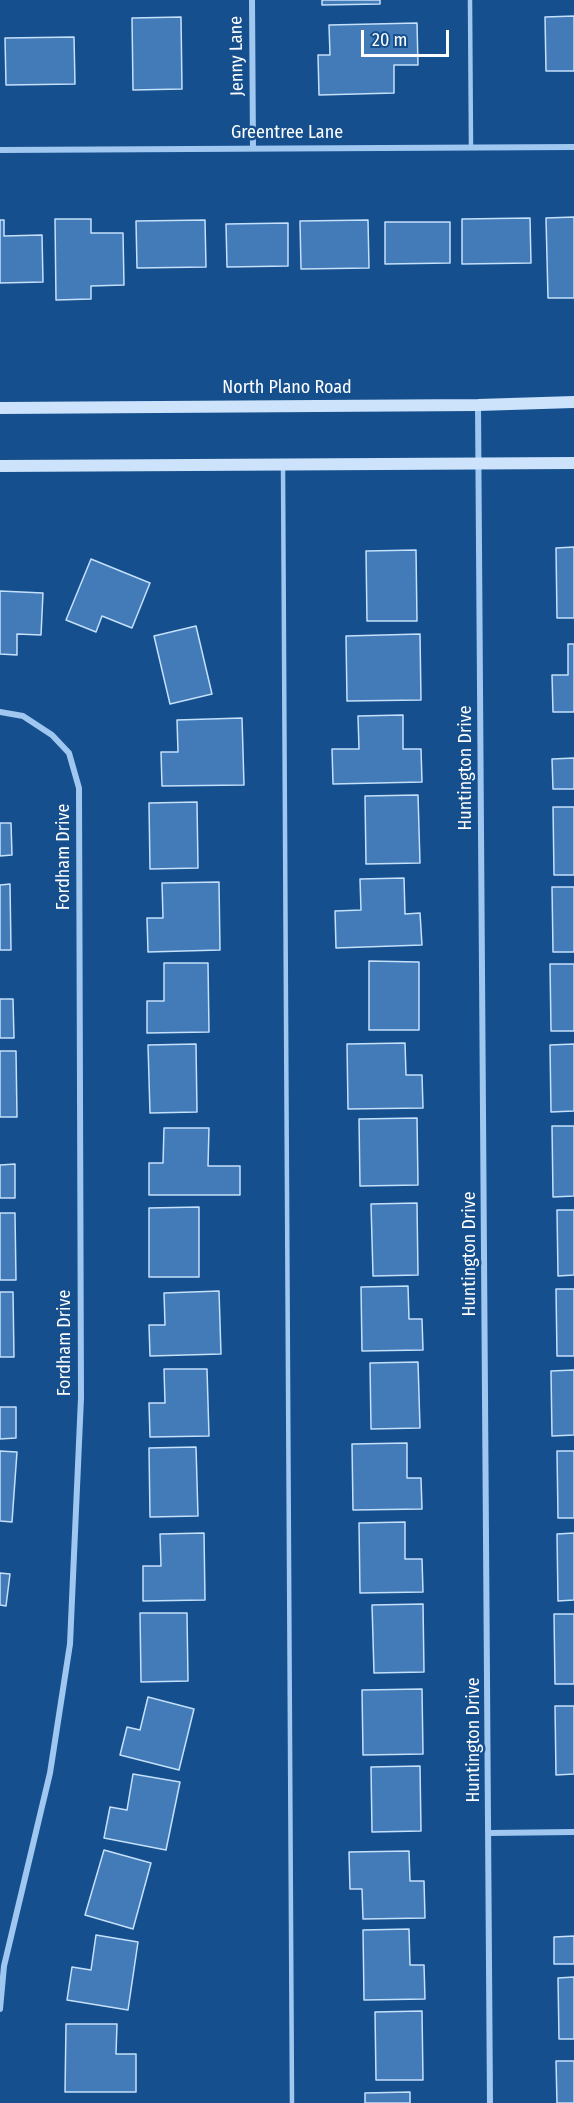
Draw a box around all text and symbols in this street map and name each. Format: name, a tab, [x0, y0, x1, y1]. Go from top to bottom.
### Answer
street label: Jenny Lane	[226, 16, 248, 96]
scale bar	[364, 18, 452, 56]
text: 20 m	[372, 29, 407, 51]
street label: Greentree Lane	[231, 122, 343, 144]
street label: North Plano Road	[222, 377, 352, 399]
street label: Huntington Drive	[455, 705, 477, 831]
street label: Fordham Drive	[53, 804, 75, 910]
street label: Huntington Drive	[459, 1191, 481, 1317]
street label: Fordham Drive	[54, 1290, 76, 1396]
street label: Huntington Drive	[463, 1677, 485, 1803]

